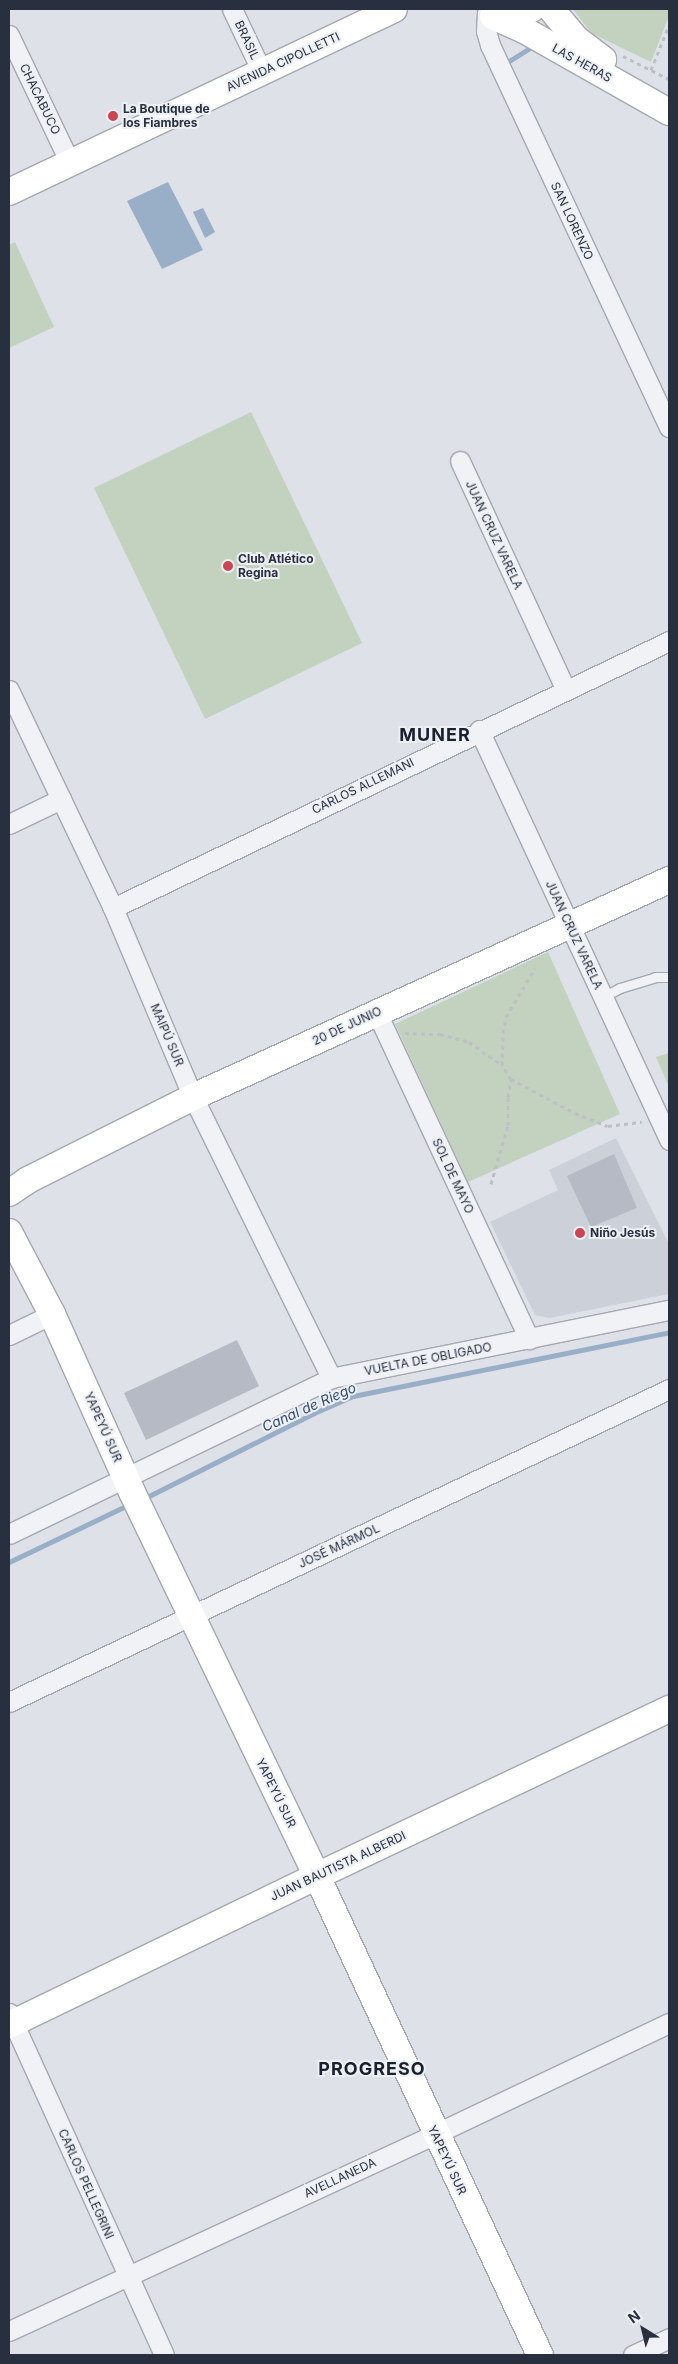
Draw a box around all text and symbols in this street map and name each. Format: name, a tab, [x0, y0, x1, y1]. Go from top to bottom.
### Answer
street label: BRASIL	[232, 18, 262, 62]
street label: AVENIDA CIPOLLETTI	[224, 29, 342, 95]
street label: LAS HERAS	[550, 41, 614, 85]
street label: CHACABUCO	[17, 61, 63, 137]
place label: La Boutique de los Fiambres	[123, 102, 210, 130]
marker: La Boutique de los Fiambres	[107, 110, 119, 122]
street label: SAN LORENZO	[548, 180, 596, 262]
street label: JUAN CRUZ VARELA	[462, 478, 526, 592]
place label: Club Atlético Regina	[238, 552, 314, 580]
marker: Club Atlético Regina	[222, 560, 234, 572]
district label: MUNER	[399, 724, 471, 746]
street label: CARLOS ALLEMANI	[310, 755, 416, 817]
street label: JUAN CRUZ VARELA	[542, 878, 606, 992]
street label: MAIPÚ SUR	[147, 1002, 187, 1068]
street label: 20 DE JUNIO	[310, 1004, 384, 1048]
street label: SOL DE MAYO	[429, 1136, 477, 1216]
place label: Niño Jesús	[590, 1226, 655, 1240]
marker: Niño Jesús	[574, 1227, 586, 1239]
street label: VUELTA DE OBLIGADO	[363, 1340, 493, 1378]
water label: Canal de Riego	[259, 1379, 359, 1435]
street label: YAPEYÚ SUR	[81, 1390, 125, 1464]
street label: JOSÉ MÁRMOL	[296, 1521, 382, 1571]
street label: YAPEYÚ SUR	[253, 1756, 299, 1830]
street label: JUAN BAUTISTA ALBERDI	[268, 1828, 408, 1904]
district label: PROGRESO	[317, 2058, 427, 2080]
street label: YAPEYÚ SUR	[425, 2123, 469, 2197]
street label: CARLOS PELLEGRINI	[55, 2127, 117, 2241]
street label: AVELLANEDA	[302, 2155, 378, 2201]
north arrow	[618, 2304, 668, 2354]
text: N	[625, 2306, 643, 2326]

